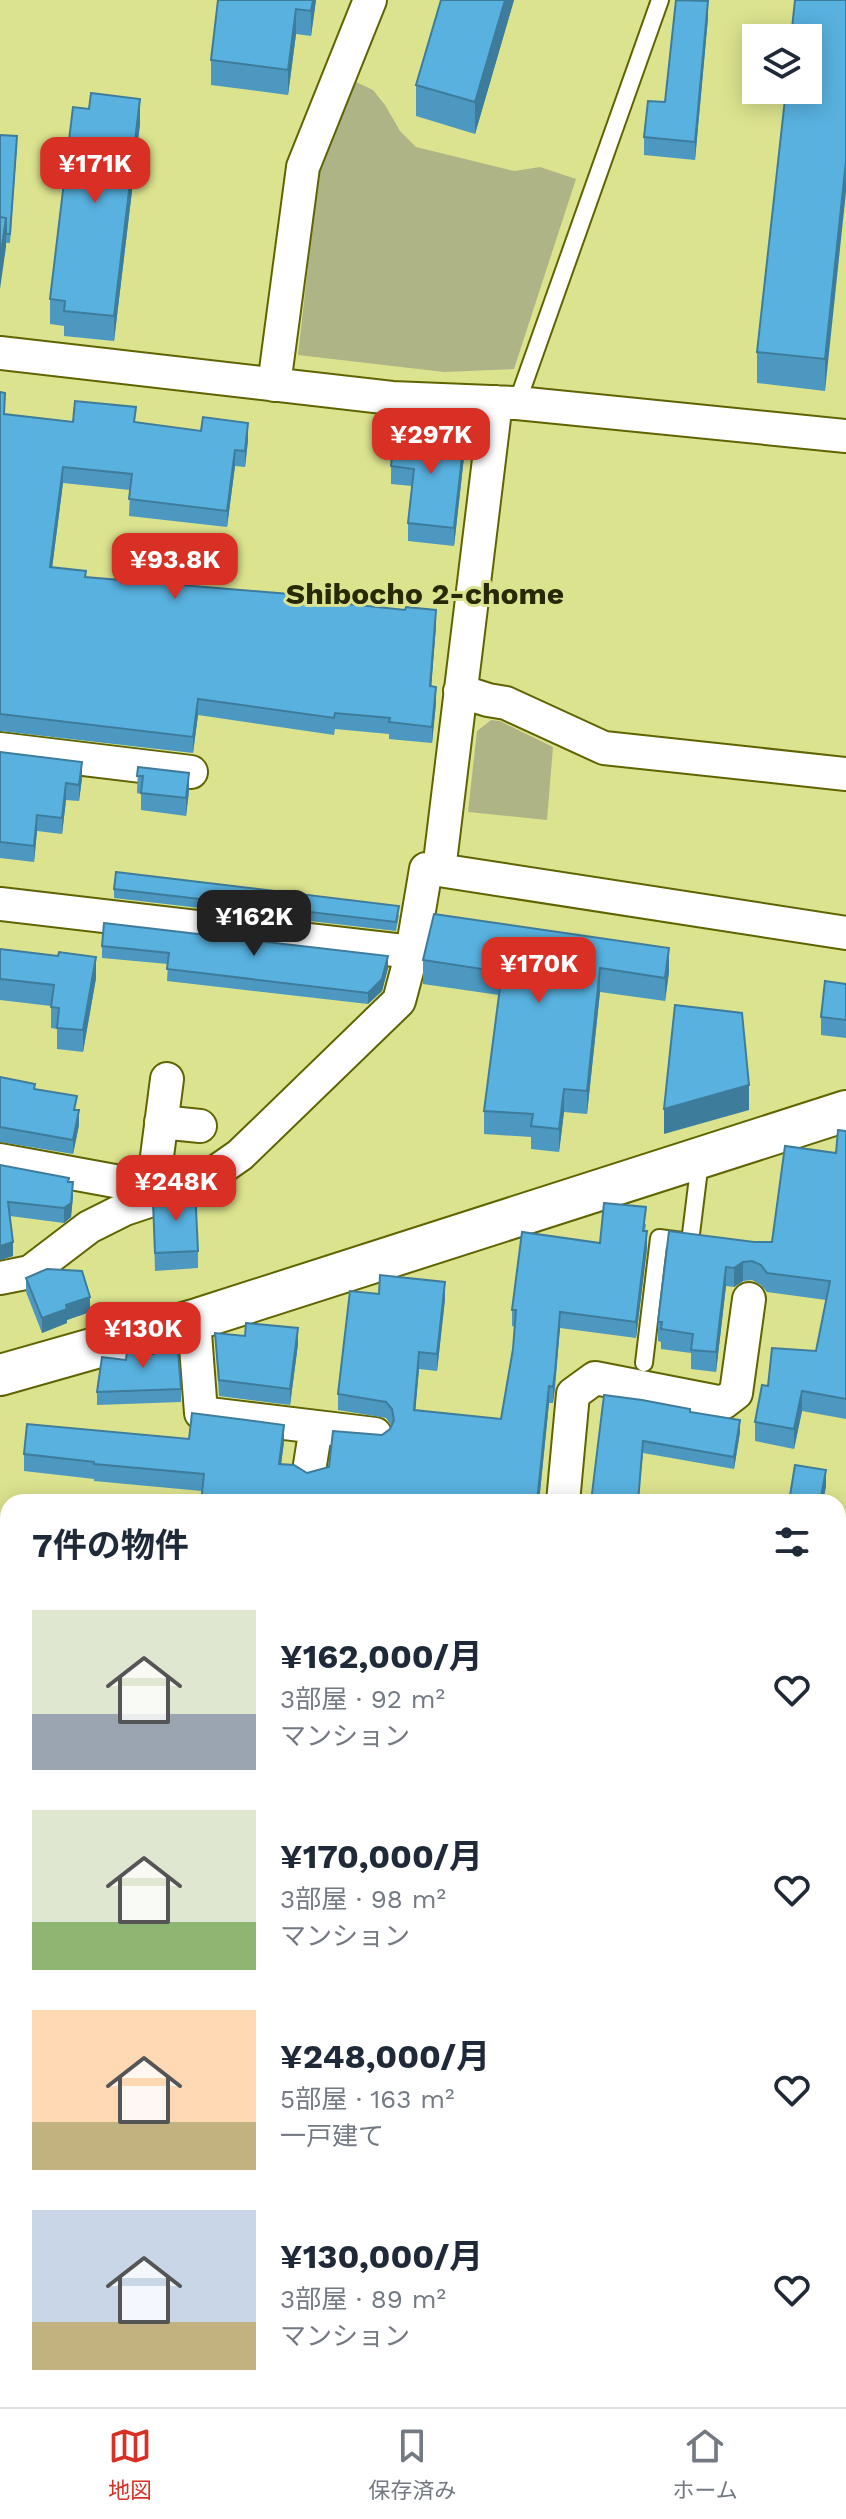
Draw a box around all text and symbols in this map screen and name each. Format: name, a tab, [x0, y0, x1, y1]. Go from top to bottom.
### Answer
map controls	[742, 24, 822, 104]
button: layers	[742, 24, 822, 104]
pin: ¥171K	[39, 137, 151, 205]
text: ¥171K	[58, 148, 132, 178]
pin: ¥297K	[375, 408, 487, 476]
text: ¥297K	[390, 419, 472, 449]
pin: ¥93.8K	[110, 533, 240, 601]
text: ¥93.8K	[130, 544, 220, 574]
district label: Shibocho 2-chome	[286, 576, 564, 611]
pin: ¥162K	[198, 890, 310, 958]
text: ¥162K	[215, 901, 293, 931]
pin: ¥170K	[483, 937, 595, 1005]
text: ¥170K	[500, 948, 578, 978]
pin: ¥248K	[120, 1155, 232, 1223]
text: ¥248K	[134, 1166, 218, 1196]
pin: ¥130K	[87, 1302, 199, 1370]
text: ¥130K	[104, 1313, 182, 1343]
icon: filters	[770, 1520, 814, 1564]
text: 7件の物件	[32, 1525, 189, 1565]
text: ¥162,000/月	[280, 1636, 483, 1676]
icon: home	[96, 1642, 192, 1738]
icon: heart	[770, 1668, 814, 1712]
text: 3部屋 · 92 m²	[280, 1684, 445, 1714]
text: マンション	[280, 1721, 410, 1751]
text: ¥170,000/月	[280, 1836, 483, 1876]
icon: home	[96, 1842, 192, 1938]
icon: heart	[770, 1868, 814, 1912]
text: 3部屋 · 98 m²	[280, 1884, 446, 1914]
text: マンション	[280, 1921, 410, 1951]
text: ¥248,000/月	[280, 2036, 490, 2076]
icon: home	[96, 2042, 192, 2138]
icon: heart	[770, 2068, 814, 2112]
text: 5部屋 · 163 m²	[280, 2084, 454, 2114]
text: 一戸建て	[280, 2121, 384, 2151]
text: ¥130,000/月	[280, 2236, 483, 2276]
icon: home	[96, 2242, 192, 2338]
icon: heart	[770, 2268, 814, 2312]
text: 3部屋 · 89 m²	[280, 2284, 446, 2314]
text: マンション	[280, 2321, 410, 2351]
tab: 地図	[108, 2424, 152, 2504]
tab: 保存済み	[368, 2424, 456, 2504]
tab: ホーム	[673, 2424, 738, 2504]

